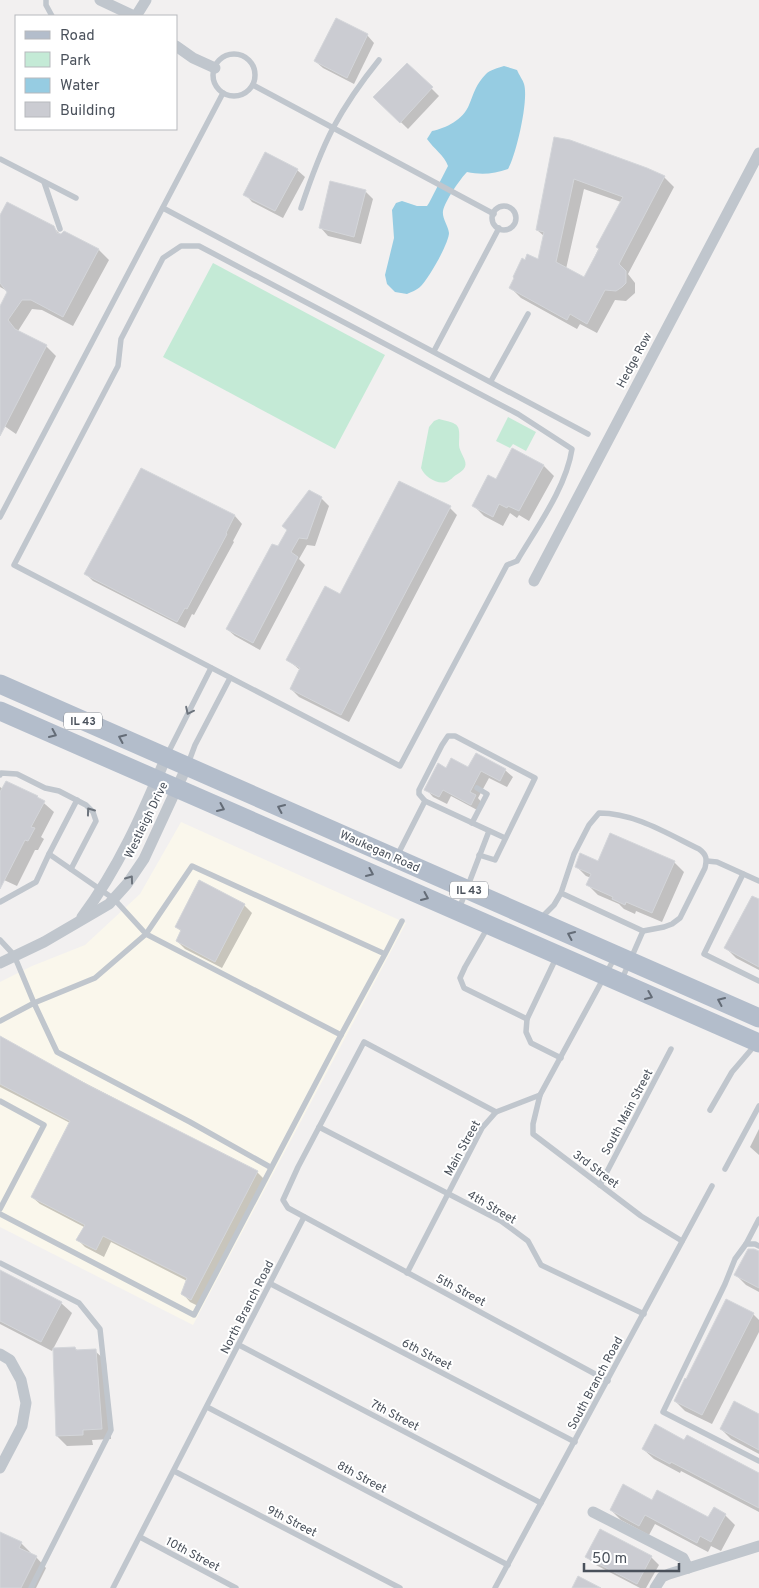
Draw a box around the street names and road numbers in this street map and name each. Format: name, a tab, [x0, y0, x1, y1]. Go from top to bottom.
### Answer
street label: Hedge Row	[614, 330, 656, 391]
road number: IL 43	[64, 712, 102, 729]
street label: Westleigh Drive	[121, 779, 172, 861]
street label: Waukegan Road	[337, 827, 422, 877]
road number: IL 43	[450, 882, 488, 898]
street label: South Main Street	[598, 1067, 657, 1158]
street label: Main Street	[441, 1118, 485, 1179]
street label: 3rd Street	[569, 1147, 622, 1193]
street label: 4th Street	[464, 1187, 519, 1228]
street label: North Branch Road	[217, 1258, 278, 1357]
street label: 5th Street	[433, 1271, 488, 1311]
street label: South Branch Road	[565, 1334, 627, 1433]
street label: 6th Street	[399, 1335, 454, 1374]
street label: 7th Street	[367, 1396, 422, 1435]
street label: 8th Street	[334, 1458, 389, 1498]
street label: 9th Street	[264, 1502, 319, 1541]
street label: 10th Street	[163, 1534, 222, 1576]

